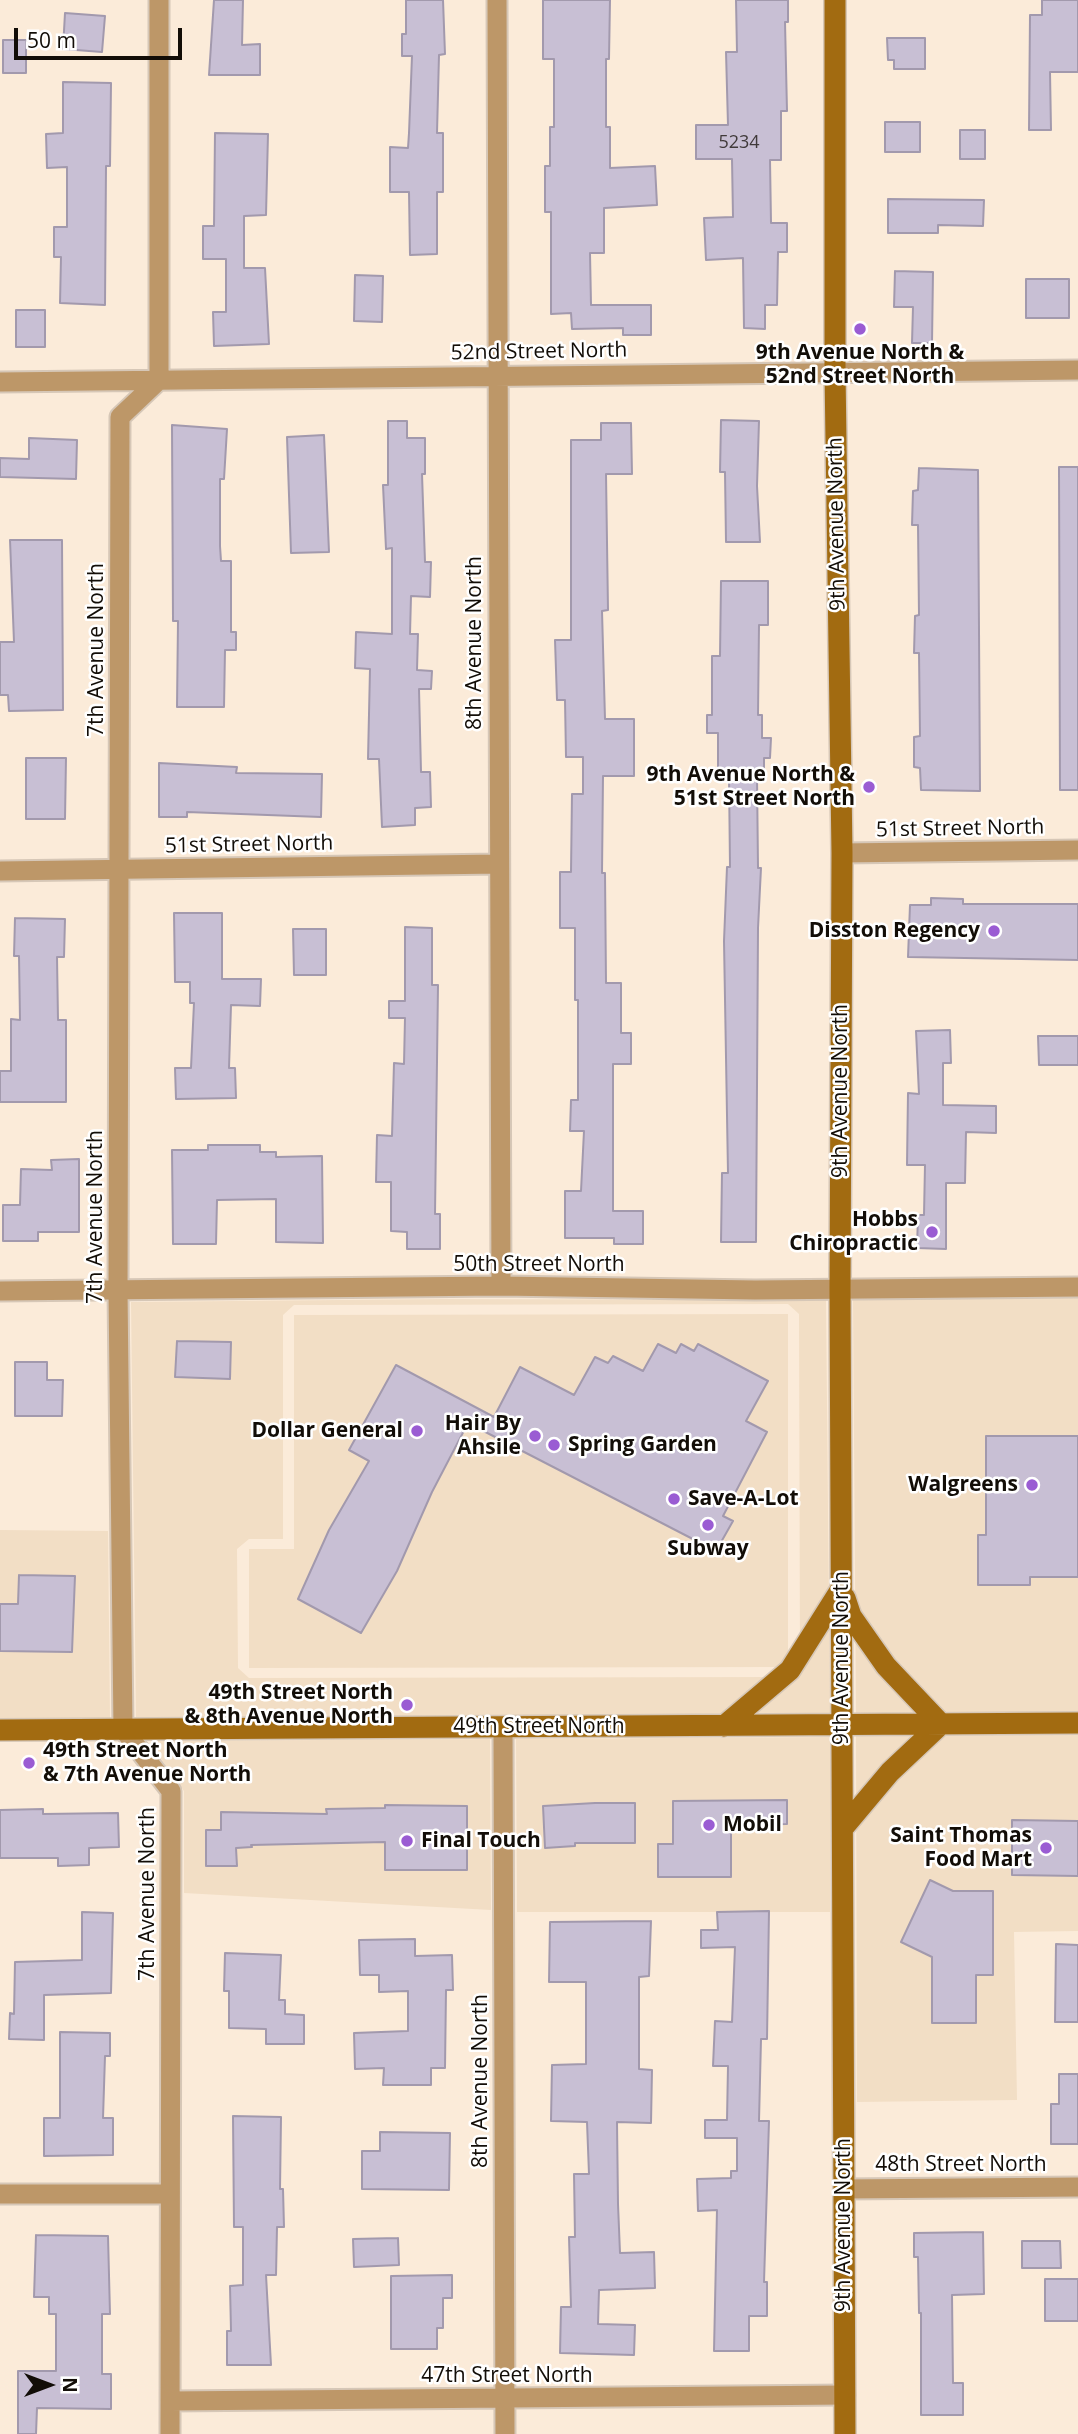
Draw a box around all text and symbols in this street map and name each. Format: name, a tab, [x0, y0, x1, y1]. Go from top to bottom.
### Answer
scale bar	[18, 14, 186, 58]
text: 50 m	[27, 26, 76, 54]
house number: 5234	[718, 132, 760, 154]
marker: 9th Avenue North & 52nd Street North	[852, 321, 868, 337]
street label: 52nd Street North	[450, 338, 628, 366]
place label: 9th Avenue North & 52nd Street North	[756, 340, 964, 390]
street label: 9th Avenue North	[823, 437, 851, 611]
street label: 8th Avenue North	[462, 556, 488, 730]
street label: 7th Avenue North	[84, 563, 110, 737]
place label: 9th Avenue North & 51st Street North	[647, 762, 855, 812]
marker: 9th Avenue North & 51st Street North	[861, 779, 877, 795]
street label: 51st Street North	[876, 815, 1044, 843]
street label: 51st Street North	[165, 831, 333, 859]
place label: Disston Regency	[809, 918, 980, 944]
marker: Disston Regency	[986, 923, 1002, 939]
street label: 9th Avenue North	[828, 1004, 854, 1178]
street label: 7th Avenue North	[83, 1130, 109, 1304]
place label: Hobbs Chiropractic	[789, 1207, 918, 1257]
marker: Hobbs Chiropractic	[924, 1224, 940, 1240]
street label: 50th Street North	[453, 1252, 625, 1278]
place label: Hair By Ahsile	[445, 1411, 521, 1461]
place label: Dollar General	[252, 1418, 403, 1444]
marker: Dollar General	[409, 1423, 425, 1439]
marker: Hair By Ahsile	[527, 1428, 543, 1444]
place label: Spring Garden	[568, 1432, 717, 1458]
marker: Spring Garden	[546, 1437, 562, 1453]
place label: Walgreens	[908, 1472, 1018, 1498]
marker: Walgreens	[1024, 1477, 1040, 1493]
place label: Save-A-Lot	[688, 1486, 799, 1512]
marker: Save-A-Lot	[666, 1491, 682, 1507]
marker: Subway	[700, 1517, 716, 1533]
place label: Subway	[667, 1536, 749, 1562]
street label: 9th Avenue North	[829, 1571, 855, 1745]
place label: 49th Street North & 8th Avenue North	[185, 1680, 393, 1730]
marker: 49th Street North & 8th Avenue North	[399, 1697, 415, 1713]
street label: 49th Street North	[453, 1714, 625, 1740]
place label: 49th Street North & 7th Avenue North	[43, 1738, 251, 1788]
marker: 49th Street North & 7th Avenue North	[21, 1755, 37, 1771]
street label: 7th Avenue North	[135, 1807, 161, 1981]
place label: Mobil	[723, 1812, 782, 1838]
marker: Mobil	[701, 1817, 717, 1833]
place label: Saint Thomas Food Mart	[890, 1823, 1032, 1873]
place label: Final Touch	[421, 1828, 541, 1854]
marker: Final Touch	[399, 1833, 415, 1849]
marker: Saint Thomas Food Mart	[1038, 1840, 1054, 1856]
street label: 8th Avenue North	[468, 1994, 494, 2168]
street label: 9th Avenue North	[831, 2138, 857, 2312]
street label: 48th Street North	[875, 2152, 1047, 2178]
north arrow	[14, 2350, 84, 2420]
street label: 47th Street North	[421, 2363, 593, 2389]
text: N	[57, 2377, 83, 2393]

